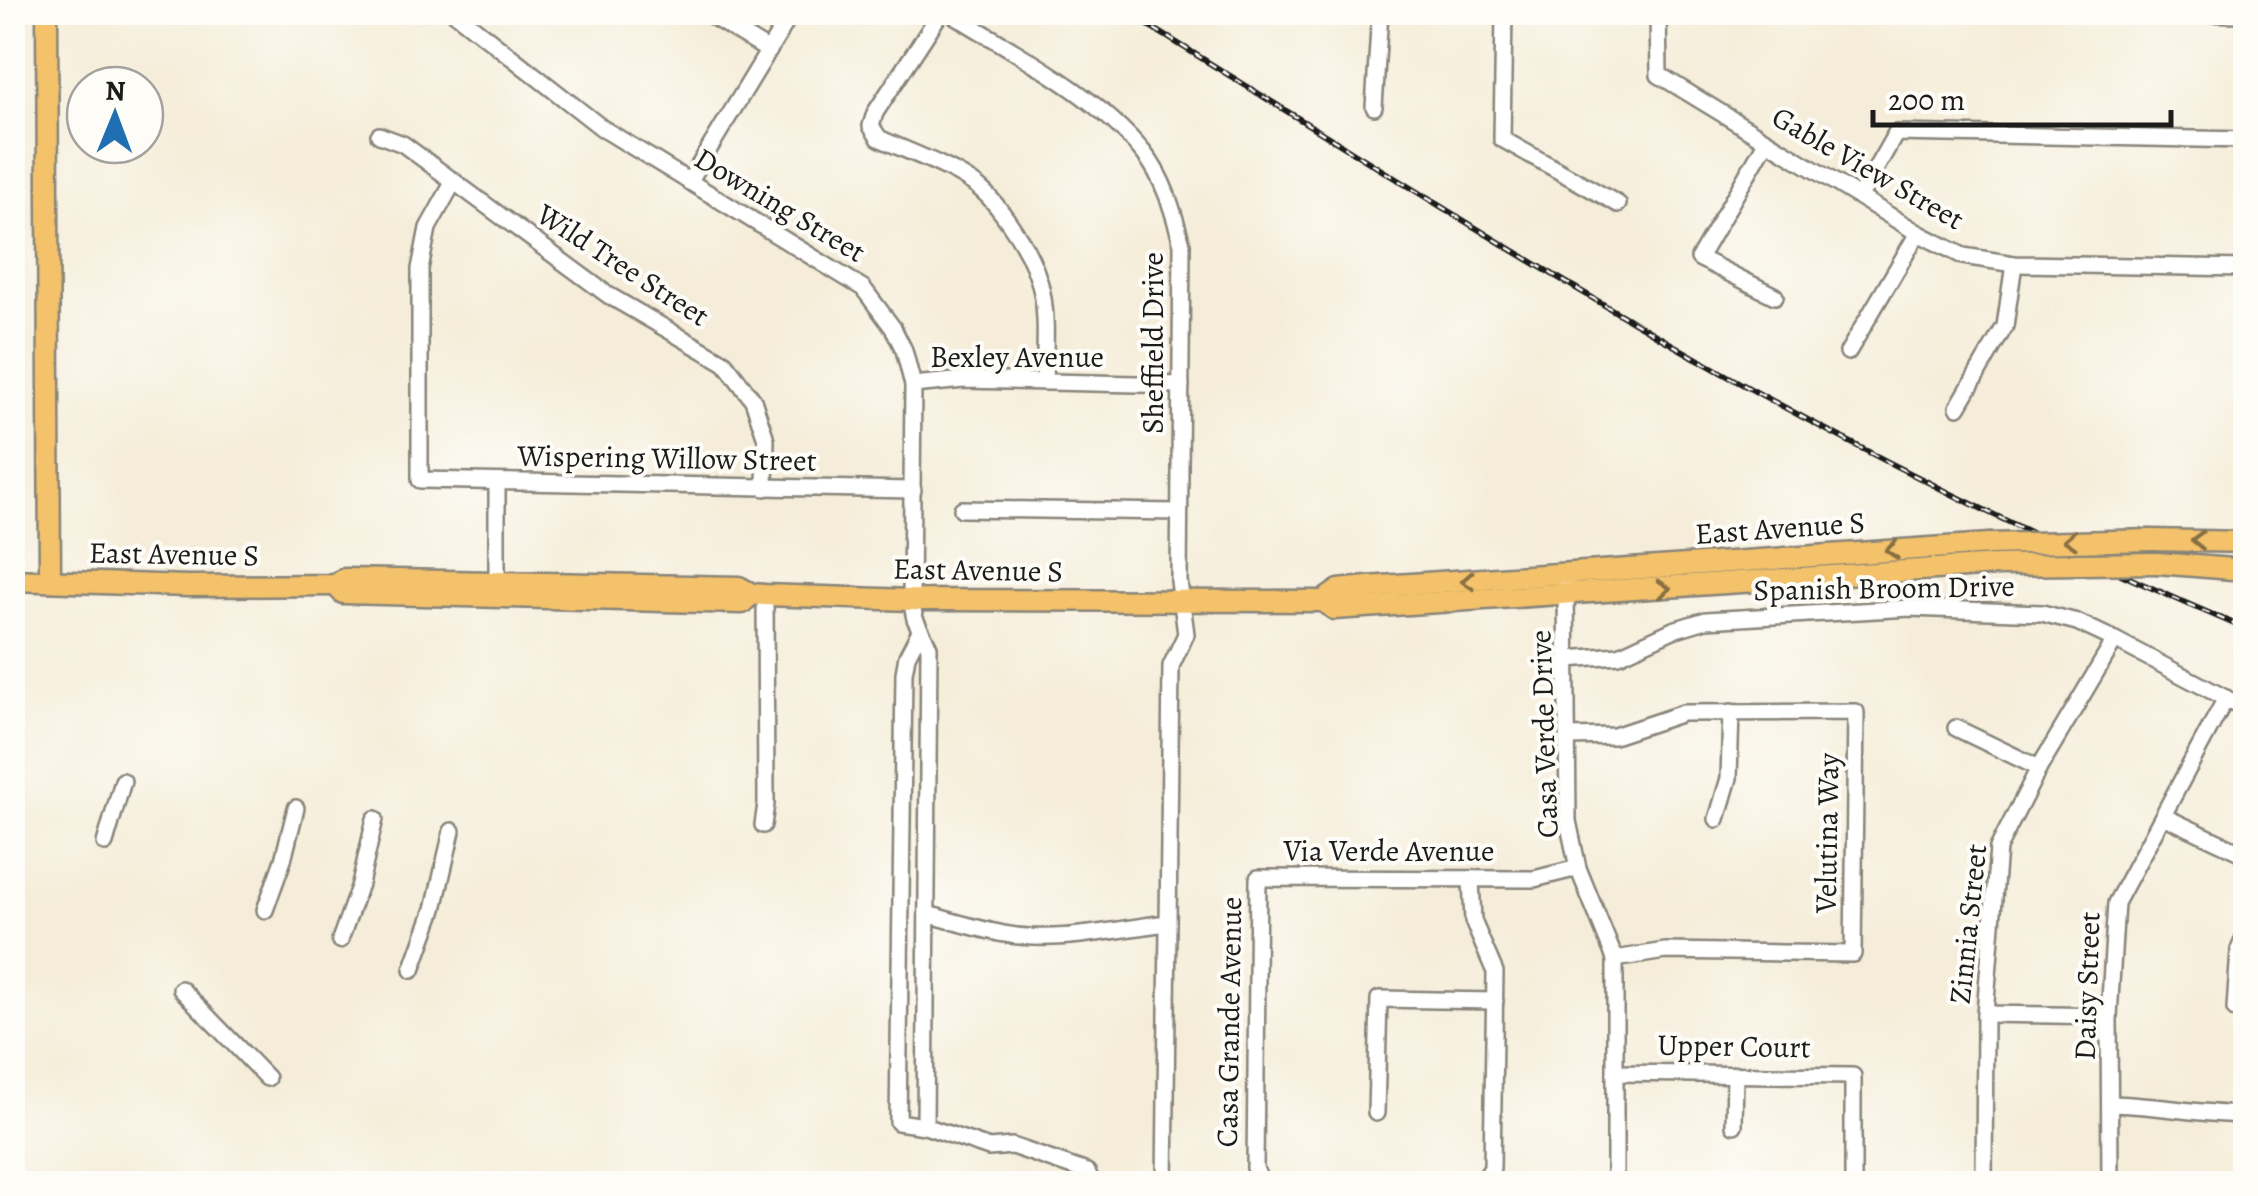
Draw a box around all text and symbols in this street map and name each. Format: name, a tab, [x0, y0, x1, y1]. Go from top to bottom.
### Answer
north arrow	[65, 65, 165, 165]
scale bar	[1873, 65, 2170, 127]
text: N	[105, 72, 126, 110]
text: 200 m	[1888, 80, 1965, 120]
street label: Gable View Street	[1765, 97, 1971, 239]
street label: Downing Street	[687, 138, 873, 272]
street label: Wild Tree Street	[528, 194, 717, 336]
street label: Sheffield Drive	[1133, 252, 1173, 434]
street label: Bexley Avenue	[930, 337, 1104, 377]
street label: Wispering Willow Street	[516, 435, 817, 481]
street label: East Avenue S	[1694, 502, 1866, 554]
one-way arrow	[2190, 529, 2206, 551]
one-way arrow	[2062, 530, 2078, 551]
street label: East Avenue S	[89, 533, 259, 575]
one-way arrow	[1884, 538, 1900, 560]
street label: East Avenue S	[893, 549, 1063, 591]
street label: Spanish Broom Drive	[1753, 566, 2015, 610]
one-way arrow	[1459, 570, 1475, 591]
one-way arrow	[1657, 578, 1673, 600]
street label: Casa Verde Drive	[1520, 629, 1568, 839]
street label: Velutina Way	[1806, 752, 1848, 914]
street label: Via Verde Avenue	[1283, 831, 1495, 871]
street label: Zinnia Street	[1940, 842, 1996, 1006]
street label: Casa Grande Avenue	[1207, 896, 1251, 1148]
street label: Daisy Street	[2064, 911, 2110, 1061]
street label: Upper Court	[1657, 1025, 1811, 1067]

